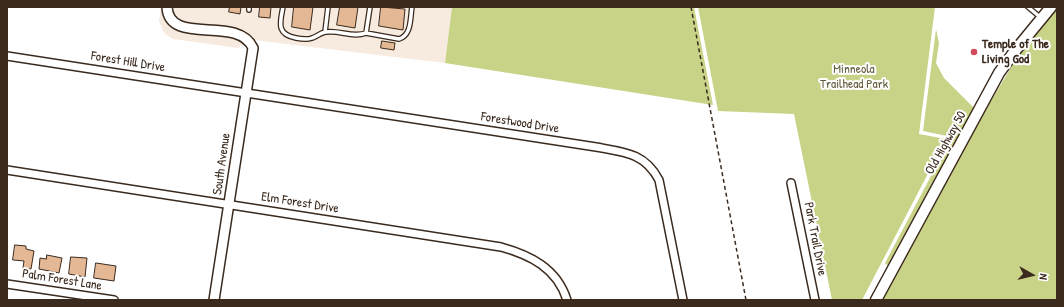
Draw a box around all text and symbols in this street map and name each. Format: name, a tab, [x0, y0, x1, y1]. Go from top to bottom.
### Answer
place label: Temple of The Living God	[982, 37, 1049, 68]
marker: Temple of The Living God	[969, 47, 979, 57]
street label: Forest Hill Drive	[90, 48, 166, 76]
park label: Minneola Trailhead Park	[820, 62, 888, 93]
street label: Forestwood Drive	[480, 109, 560, 137]
street label: Old Highway 50	[922, 109, 970, 177]
street label: South Avenue	[210, 132, 234, 196]
street label: Elm Forest Drive	[260, 189, 340, 217]
street label: Park Trail Drive	[800, 201, 830, 277]
north arrow	[1012, 255, 1052, 295]
street label: Palm Forest Lane	[21, 266, 103, 294]
text: N	[1037, 273, 1051, 281]

